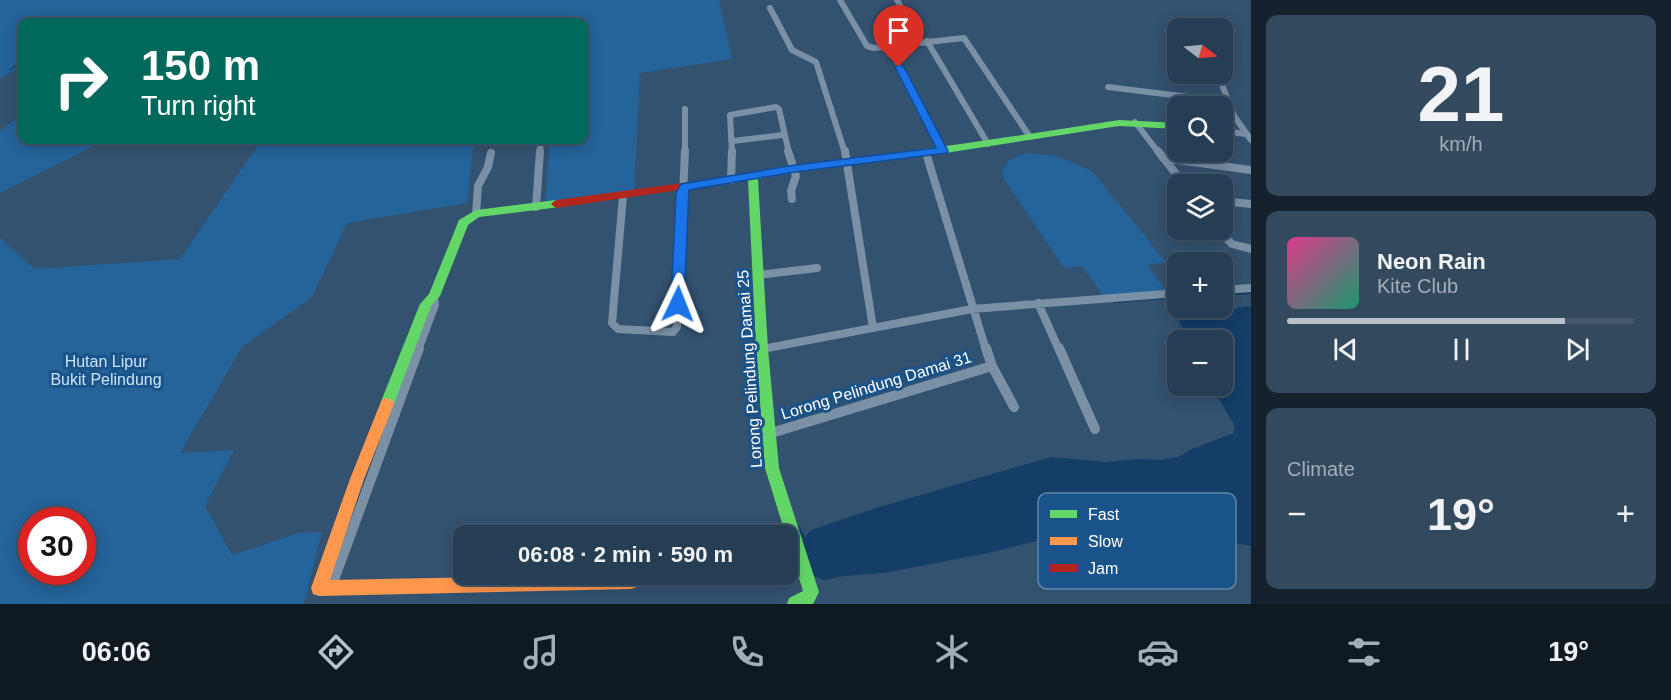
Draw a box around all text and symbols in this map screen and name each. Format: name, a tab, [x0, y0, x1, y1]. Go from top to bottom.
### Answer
pin	[873, 5, 924, 67]
icon: arrive	[882, 14, 915, 47]
north arrow	[1167, 18, 1233, 84]
map controls	[1167, 18, 1233, 396]
icon: right	[42, 42, 120, 120]
text: 150 m	[141, 42, 260, 89]
text: 21	[1418, 50, 1504, 138]
text: Turn right	[141, 91, 256, 121]
button: search	[1167, 96, 1233, 162]
text: km/h	[1439, 133, 1483, 155]
button: layers	[1167, 174, 1233, 240]
text: Neon Rain	[1377, 249, 1486, 274]
button: +	[1167, 252, 1233, 318]
street label: Lorong Pelindung Damai 25	[734, 269, 765, 468]
position arrow	[646, 272, 710, 336]
text: Kite Club	[1377, 275, 1458, 297]
button: −	[1167, 330, 1233, 396]
icon: previous	[1329, 333, 1362, 366]
icon: pause	[1445, 333, 1478, 366]
icon: next	[1561, 333, 1594, 366]
street label: Lorong Pelindung Damai 31	[779, 348, 974, 423]
park label: Hutan Lipur Bukit Pelindung	[50, 353, 162, 388]
text: Climate	[1287, 458, 1355, 480]
text: 19°	[1427, 489, 1495, 540]
legend	[1038, 493, 1236, 589]
text: −	[1287, 495, 1306, 532]
text: +	[1616, 495, 1635, 532]
text: Fast	[1088, 506, 1120, 523]
speed limit sign: 30	[18, 507, 96, 585]
text: Slow	[1088, 533, 1123, 550]
text: 06:08 · 2 min · 590 m	[518, 542, 733, 567]
text: Jam	[1088, 560, 1118, 577]
icon: directions	[315, 631, 357, 673]
icon: music	[520, 631, 562, 673]
icon: phone	[726, 631, 768, 673]
icon: climate	[931, 631, 973, 673]
icon: car	[1137, 631, 1179, 673]
icon: filters	[1343, 631, 1385, 673]
text: 06:06	[82, 637, 151, 667]
text: 19°	[1548, 637, 1589, 667]

